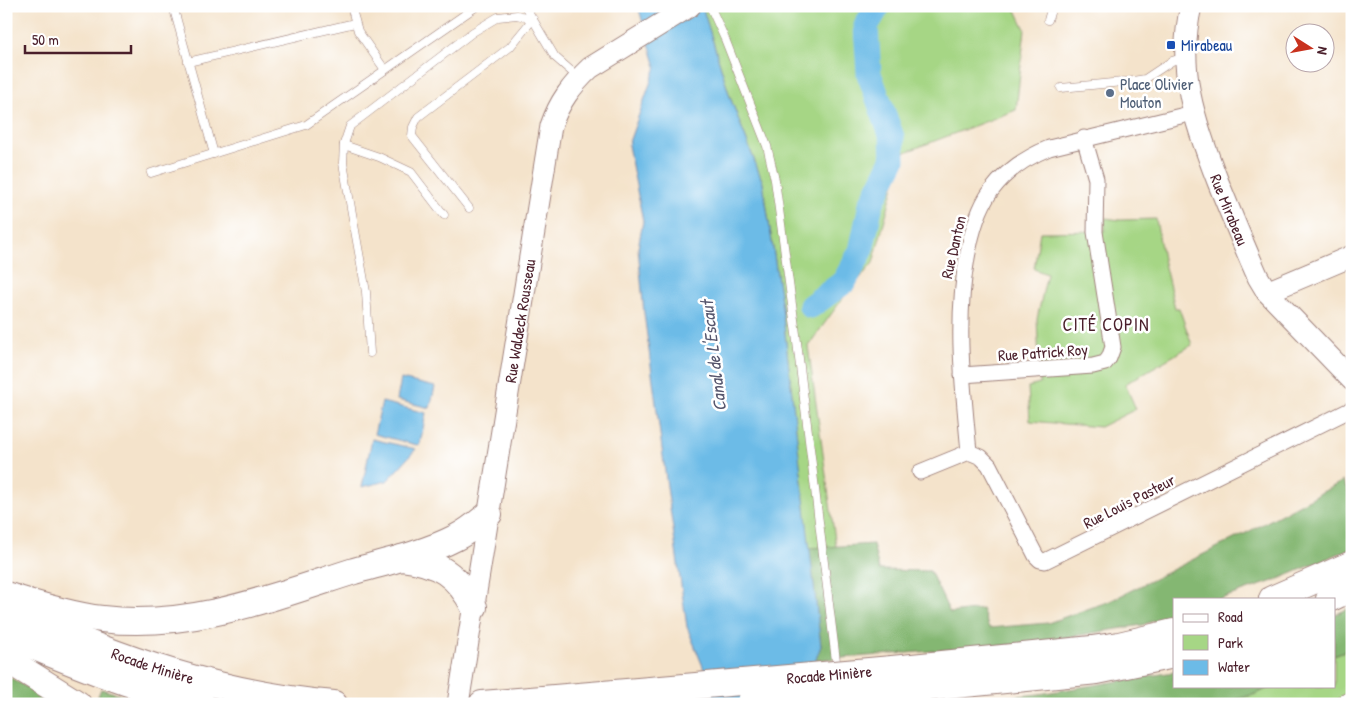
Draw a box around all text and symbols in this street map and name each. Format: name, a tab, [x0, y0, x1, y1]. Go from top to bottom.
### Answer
scale bar	[25, 22, 131, 54]
north arrow	[1286, 22, 1336, 72]
text: 50 m	[32, 29, 59, 50]
place label: Mirabeau	[1181, 34, 1233, 56]
marker: Mirabeau	[1165, 39, 1177, 51]
text: N	[1313, 45, 1333, 57]
place label: Place Olivier Mouton	[1120, 73, 1194, 113]
marker: Place Olivier Mouton	[1104, 87, 1116, 99]
street label: Rue Mirabeau	[1205, 171, 1254, 249]
street label: Rue Danton	[935, 213, 971, 281]
street label: Rue Waldeck Rousseau	[499, 257, 541, 384]
water label: Canal de L'Escaut	[693, 296, 732, 413]
district label: CITÉ COPIN	[1063, 312, 1149, 337]
street label: Rue Patrick Roy	[997, 338, 1089, 366]
street label: Rue Louis Pasteur	[1079, 468, 1179, 534]
legend	[1173, 598, 1336, 688]
text: Road	[1218, 606, 1243, 627]
text: Park	[1218, 632, 1243, 653]
street label: Rocade Minière	[109, 642, 197, 689]
text: Water	[1218, 656, 1250, 677]
street label: Rocade Minière	[786, 660, 873, 689]

